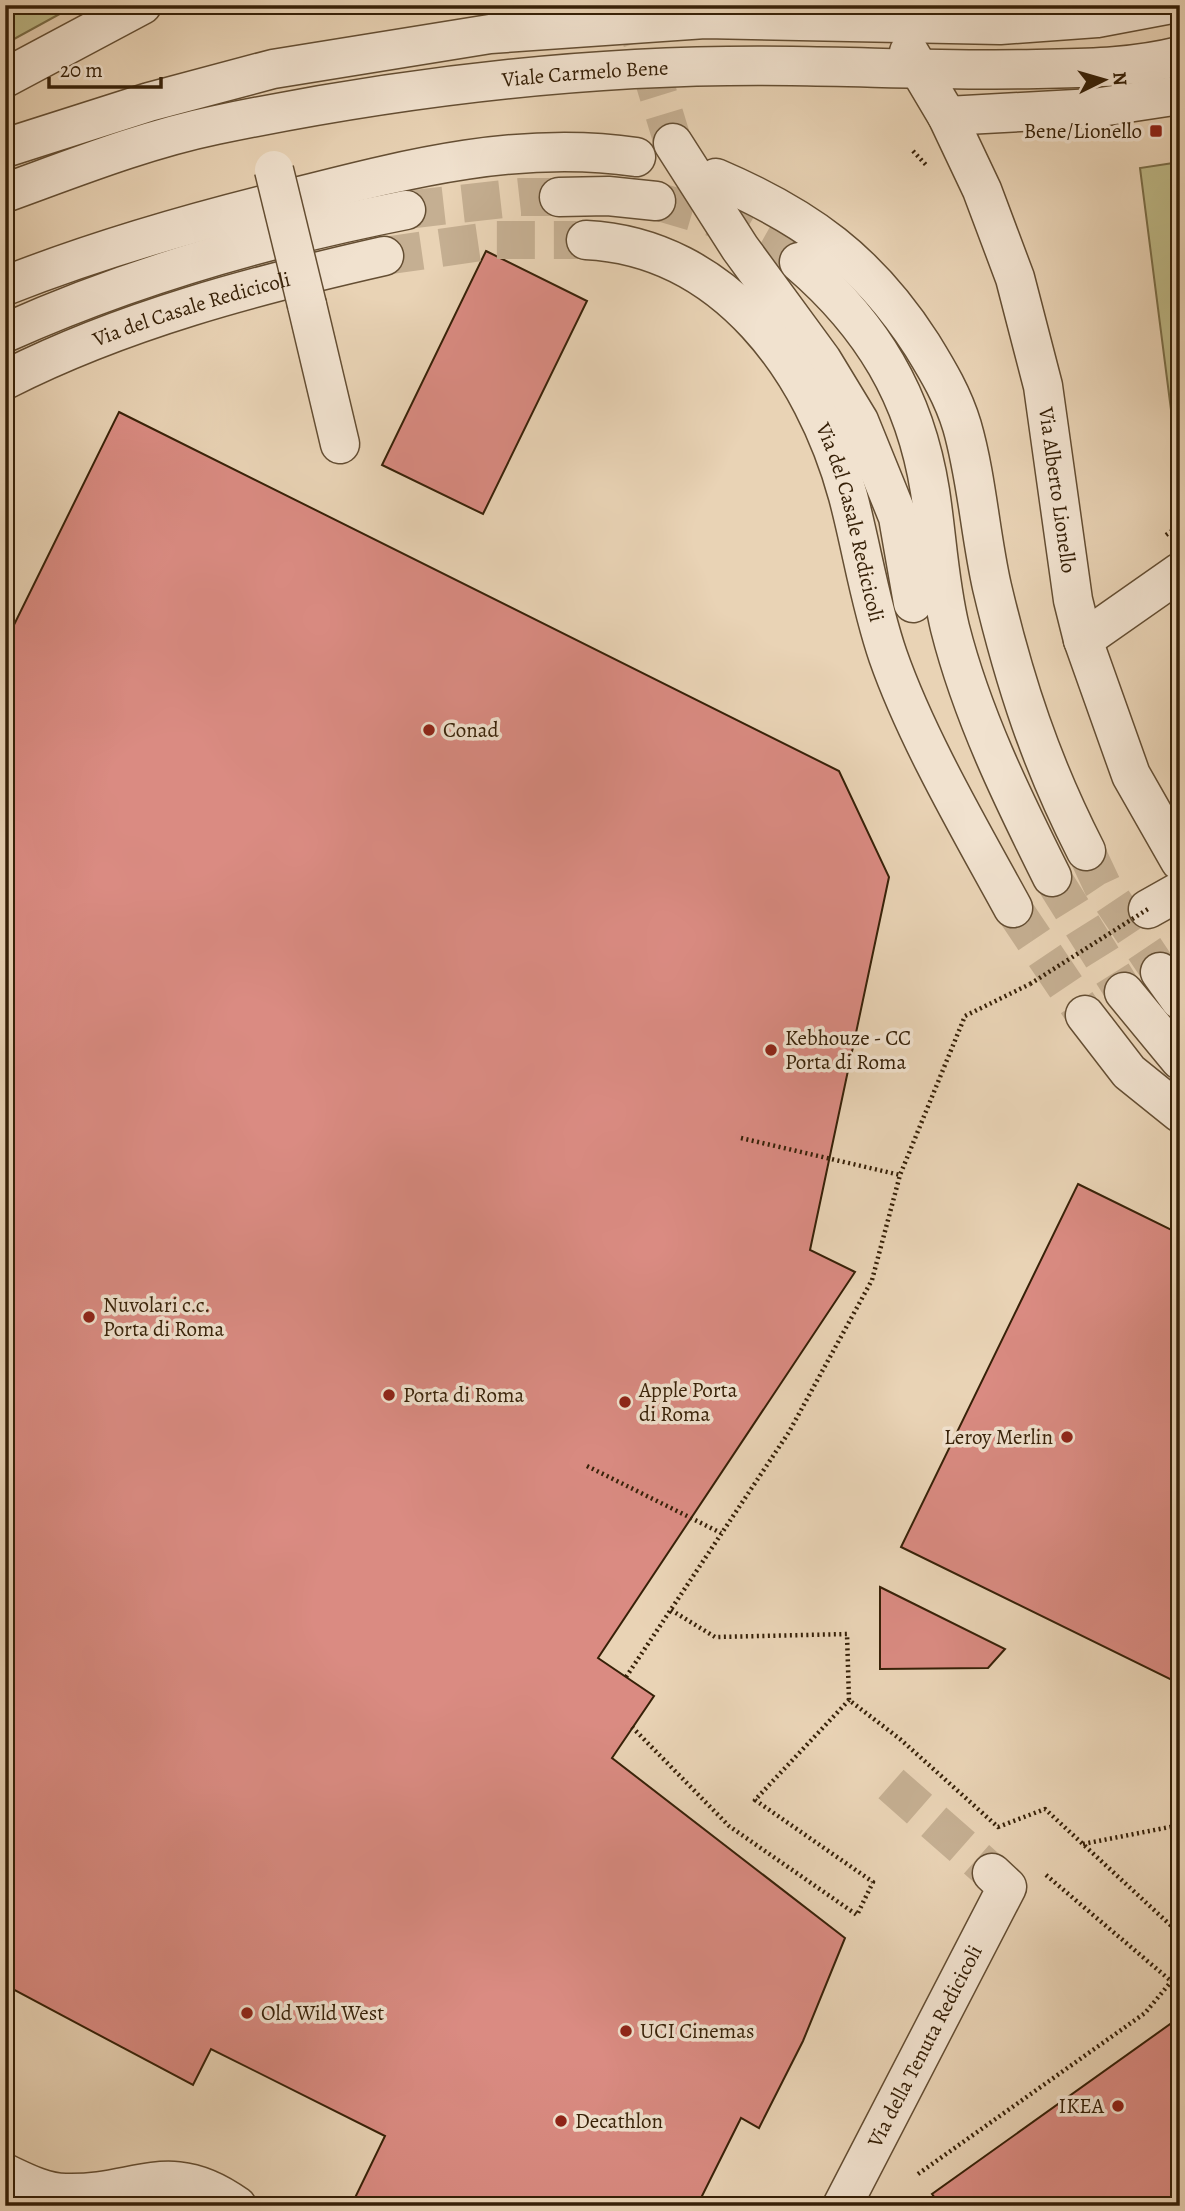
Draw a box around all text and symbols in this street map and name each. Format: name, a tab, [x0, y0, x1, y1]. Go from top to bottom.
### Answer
scale bar	[49, 46, 161, 90]
north arrow	[1070, 46, 1140, 116]
street label: Viale Carmelo Bene	[500, 54, 669, 94]
text: 20 m	[60, 56, 103, 84]
text: N	[1106, 71, 1134, 87]
place label: Bene/Lionello	[1024, 117, 1142, 145]
marker: Bene/Lionello	[1148, 123, 1164, 139]
street label: Via del Casale Redicicoli	[88, 265, 293, 354]
street label: Via Alberto Lionello	[1032, 404, 1083, 575]
street label: Via del Casale Redicicoli	[809, 417, 891, 625]
place label: Conad	[443, 716, 499, 744]
marker: Conad	[421, 722, 437, 738]
place label: Kebhouze - CC Porta di Roma	[785, 1024, 911, 1076]
marker: Kebhouze - CC Porta di Roma	[763, 1042, 779, 1058]
place label: Nuvolari c.c. Porta di Roma	[103, 1291, 224, 1343]
marker: Nuvolari c.c. Porta di Roma	[81, 1309, 97, 1325]
place label: Apple Porta di Roma	[638, 1376, 738, 1428]
place label: Porta di Roma	[403, 1381, 524, 1409]
marker: Porta di Roma	[381, 1387, 397, 1403]
marker: Apple Porta di Roma	[617, 1394, 633, 1410]
place label: Leroy Merlin	[944, 1423, 1053, 1451]
marker: Leroy Merlin	[1059, 1429, 1075, 1445]
street label: Via della Tenuta Redicicoli	[860, 1940, 989, 2153]
place label: Old Wild West	[261, 1999, 384, 2027]
marker: Old Wild West	[239, 2005, 255, 2021]
place label: UCI Cinemas	[640, 2017, 754, 2045]
marker: UCI Cinemas	[618, 2023, 634, 2039]
place label: IKEA	[1059, 2092, 1105, 2120]
marker: IKEA	[1110, 2098, 1126, 2114]
place label: Decathlon	[575, 2107, 663, 2135]
marker: Decathlon	[553, 2113, 569, 2129]

